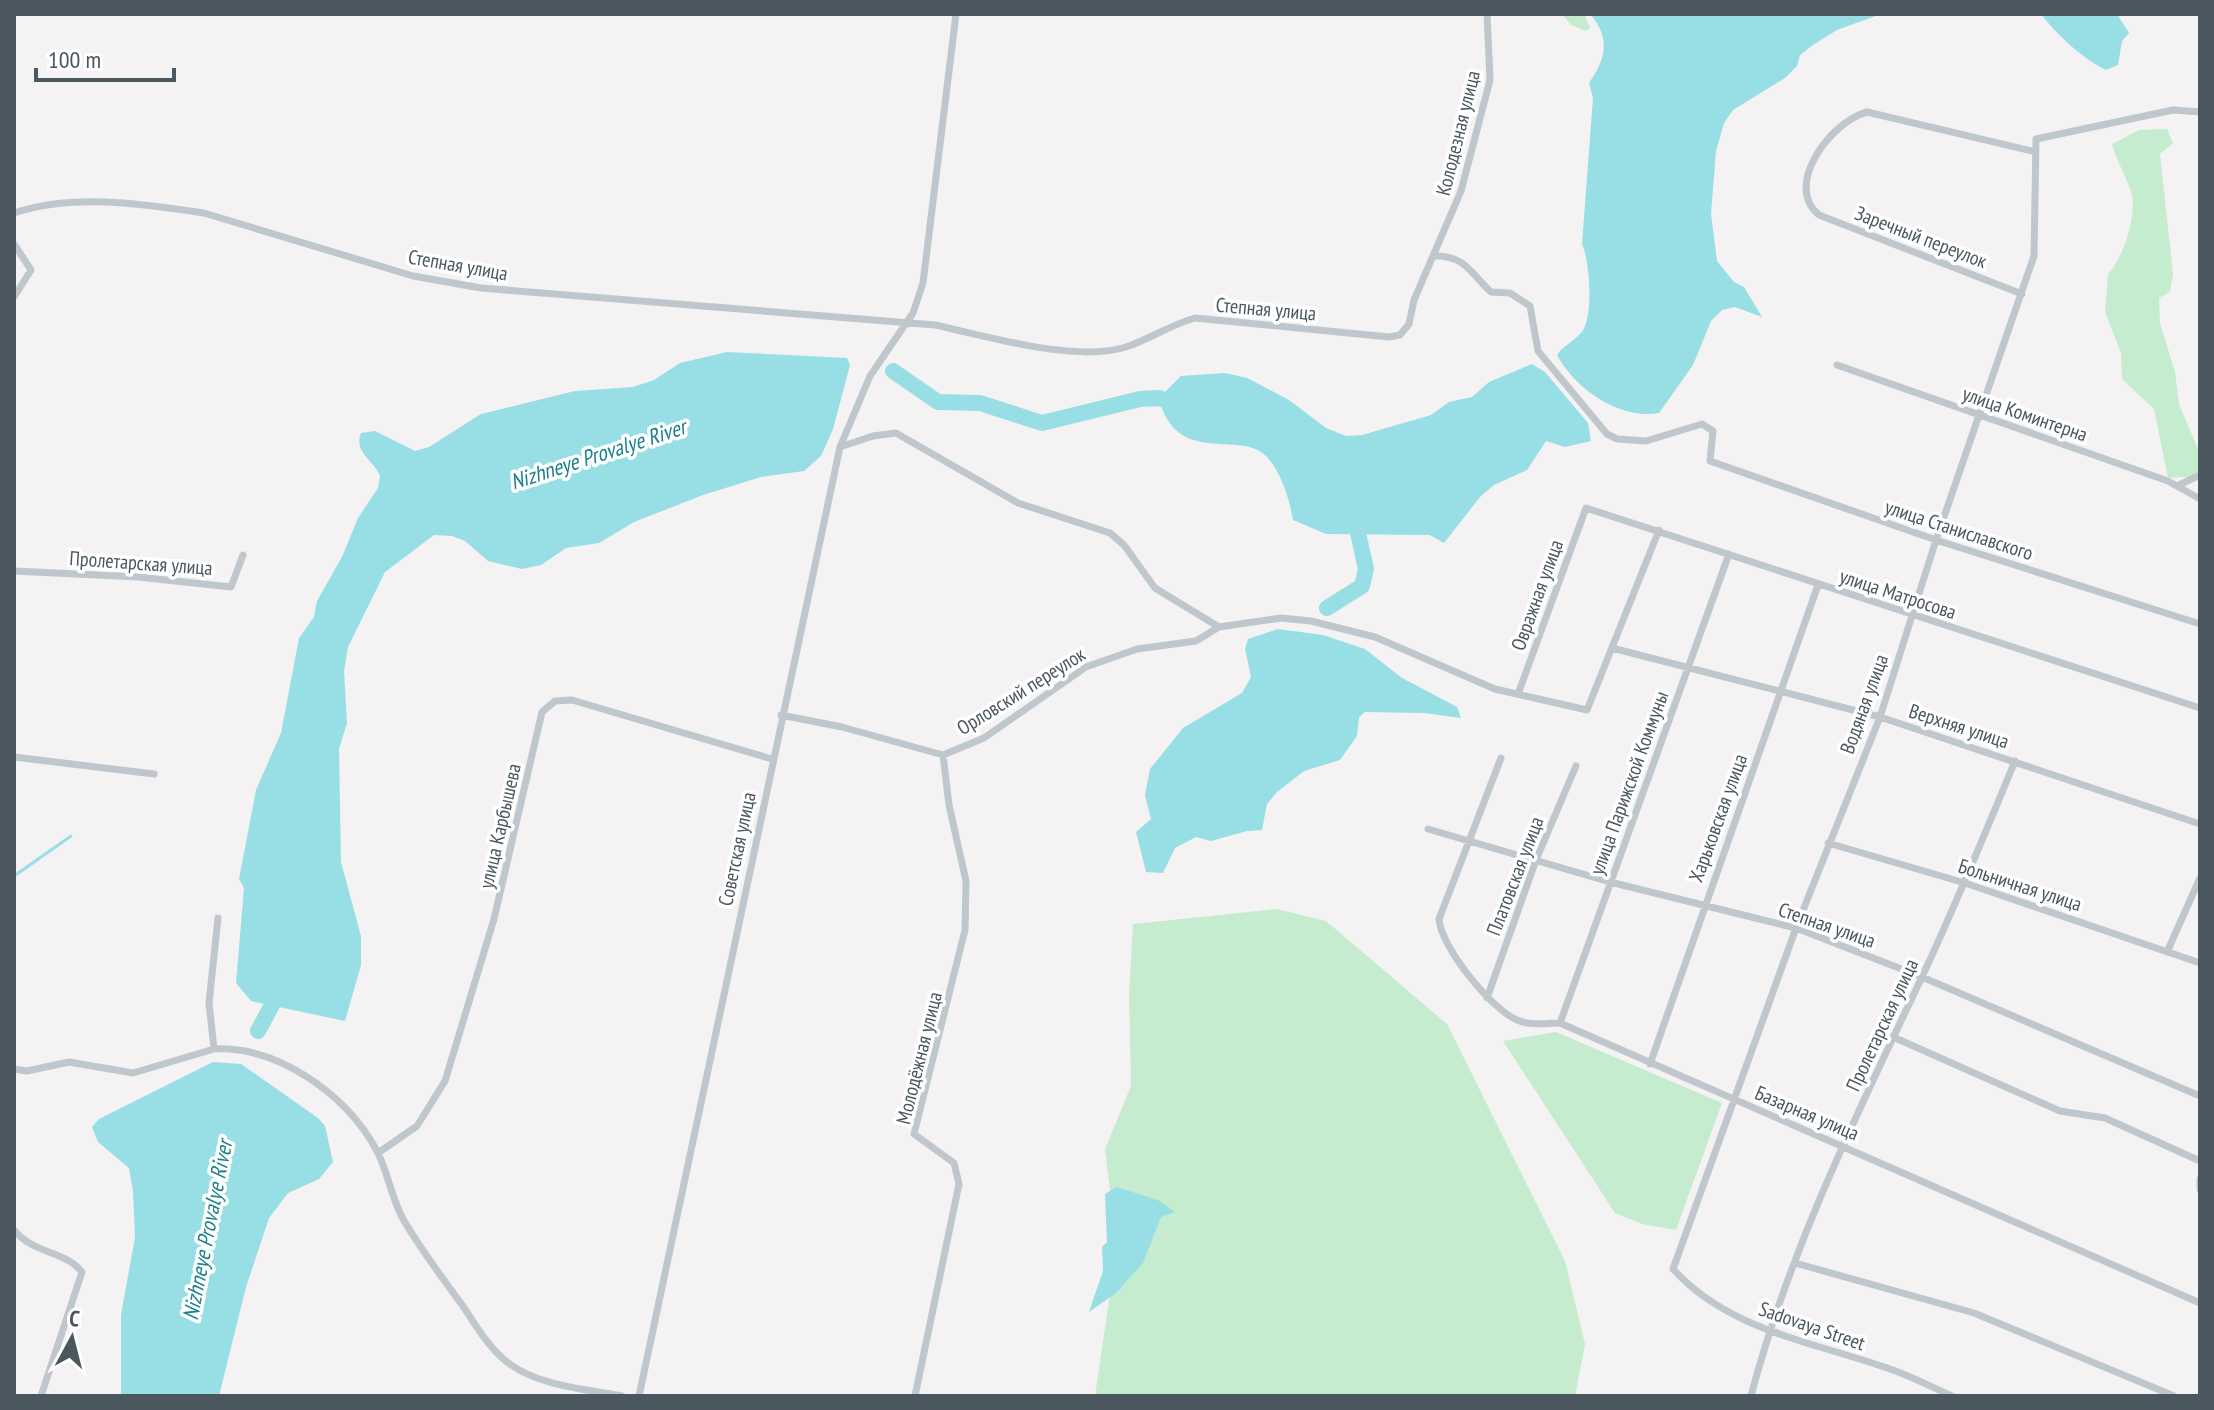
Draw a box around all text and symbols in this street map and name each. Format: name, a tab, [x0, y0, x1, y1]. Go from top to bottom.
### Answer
scale bar	[36, 32, 174, 82]
text: 100 m	[48, 44, 101, 75]
street label: Колодезная улица	[1430, 68, 1486, 198]
street label: Заречный переулок	[1851, 200, 1991, 274]
street label: Степная улица	[406, 243, 510, 287]
street label: Степная улица	[1215, 292, 1317, 326]
street label: улица Коминтерна	[1959, 380, 2091, 448]
water label: Nizhneye Provalye River	[507, 412, 692, 496]
street label: улица Станиславского	[1882, 494, 2036, 566]
street label: Овражная улица	[1505, 536, 1569, 654]
street label: Пролетарская улица	[69, 545, 213, 581]
street label: улица Матросова	[1836, 563, 1960, 625]
street label: Орловский переулок	[952, 641, 1090, 741]
street label: Водяная улица	[1834, 651, 1894, 757]
street label: улица Парижской Коммуны	[1584, 688, 1674, 878]
street label: Верхняя улица	[1906, 698, 2012, 754]
street label: Харьковская улица	[1683, 750, 1753, 886]
street label: улица Карбышева	[473, 761, 527, 891]
street label: Советская улица	[712, 790, 762, 908]
street label: Платовская улица	[1480, 813, 1550, 939]
street label: Больничная улица	[1955, 853, 2085, 917]
street label: Степная улица	[1775, 896, 1879, 954]
street label: Пролетарская улица	[1840, 955, 1924, 1095]
street label: Молодёжная улица	[890, 989, 948, 1127]
street label: Базарная улица	[1751, 1080, 1863, 1146]
water label: Nizhneye Provalye River	[176, 1135, 239, 1322]
street label: Sadovaya Street	[1755, 1296, 1869, 1356]
north arrow	[32, 1298, 112, 1378]
text: С	[68, 1304, 81, 1333]

